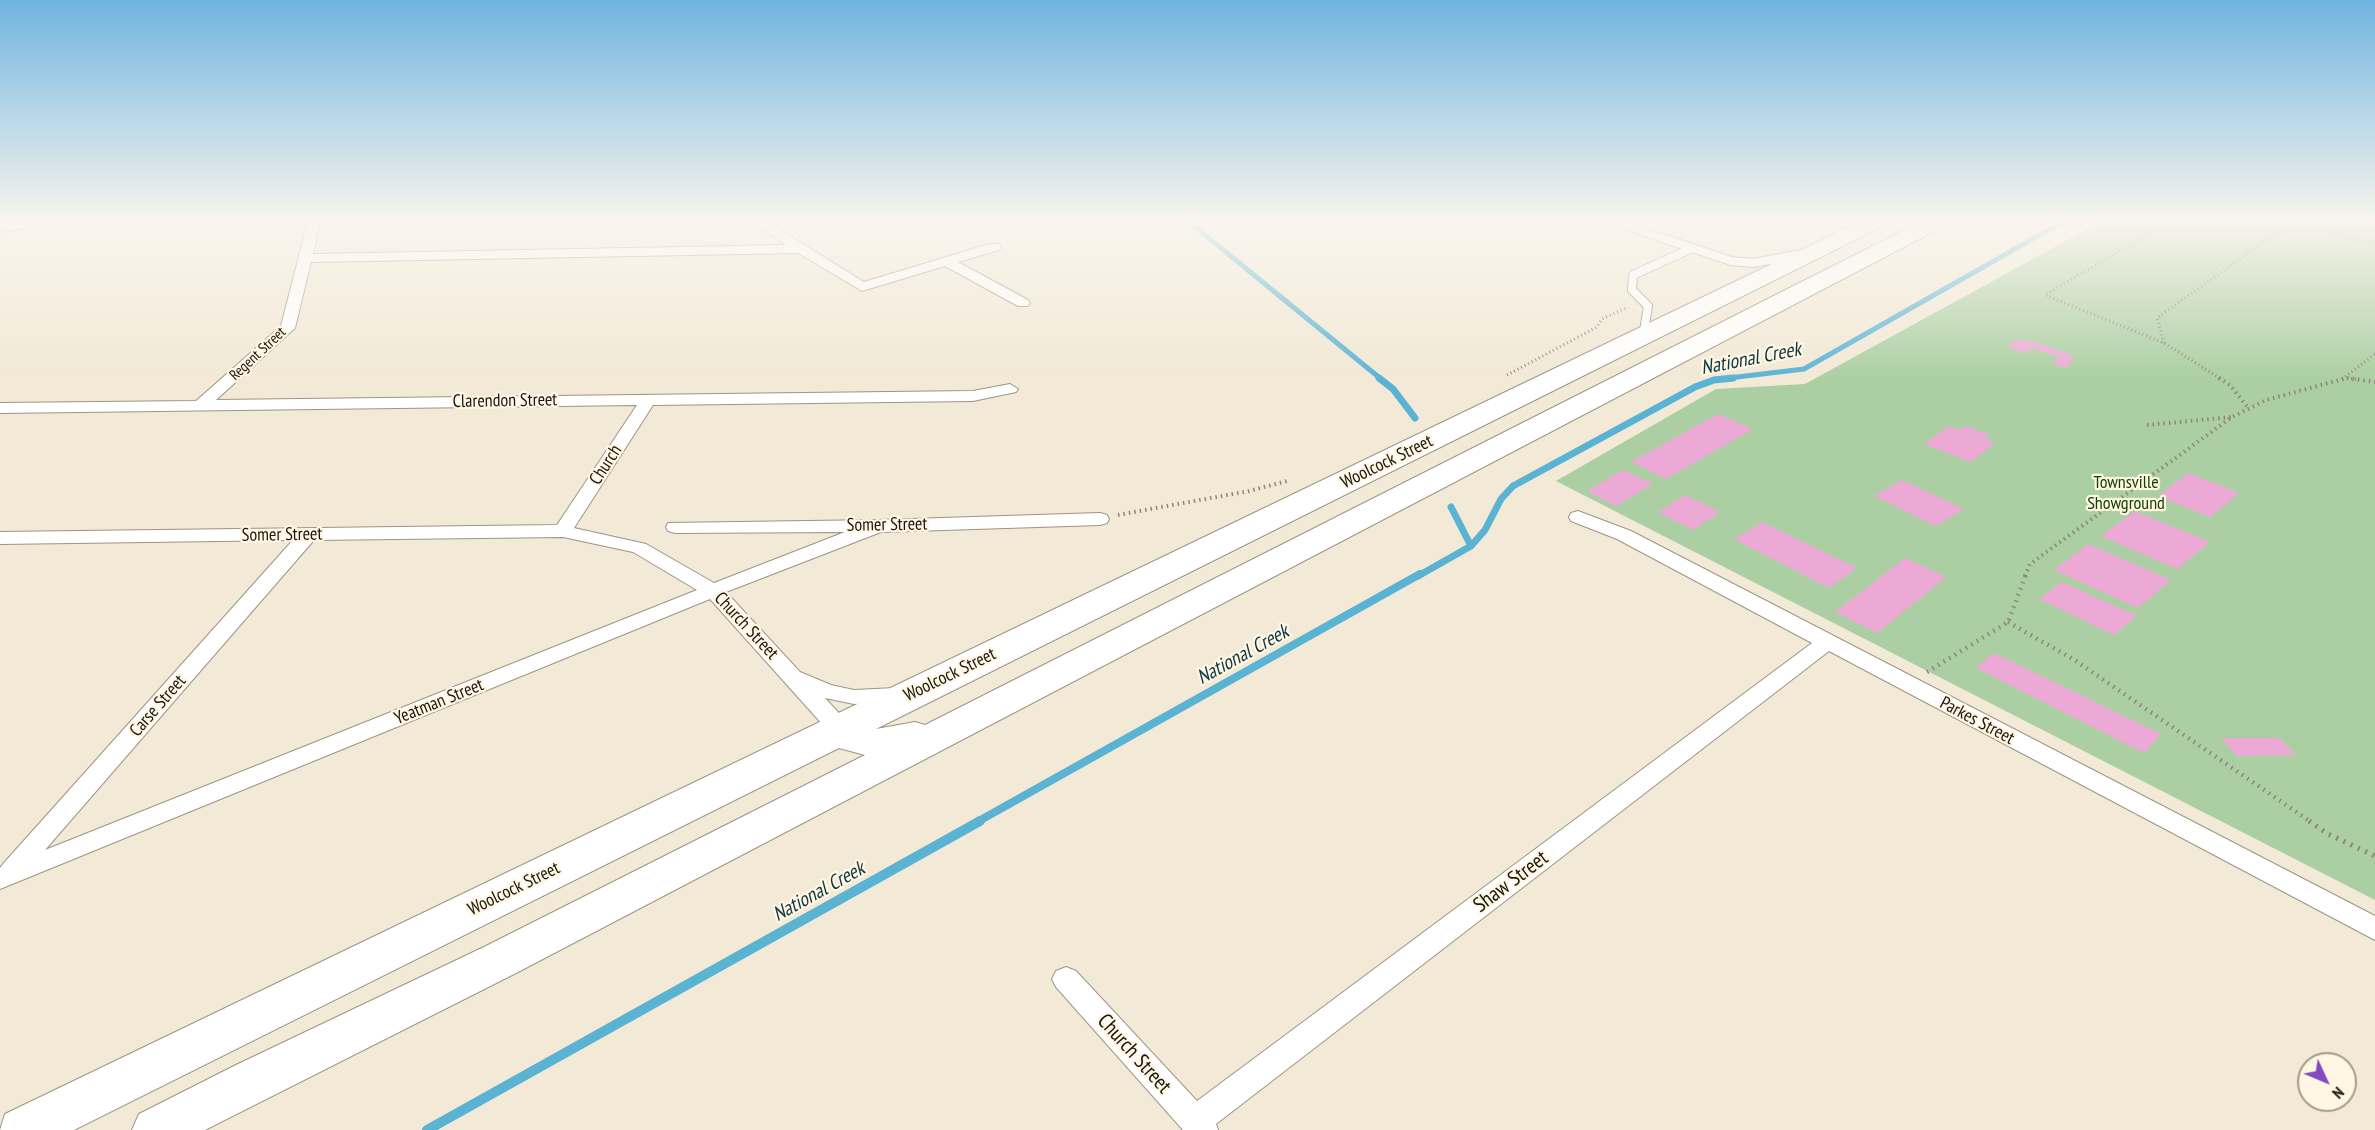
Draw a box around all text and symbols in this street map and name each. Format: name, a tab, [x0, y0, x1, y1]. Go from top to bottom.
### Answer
street label: Regent Street	[226, 323, 290, 385]
water label: National Creek	[1699, 338, 1803, 380]
street label: Clarendon Street	[453, 389, 557, 413]
street label: Woolcock Street	[1338, 430, 1436, 494]
street label: Church	[585, 441, 627, 489]
park label: Townsville Showground	[2087, 472, 2165, 514]
street label: Somer Street	[846, 513, 928, 537]
street label: Somer Street	[241, 523, 323, 547]
street label: Church Street	[709, 588, 783, 664]
water label: National Creek	[1193, 620, 1293, 690]
street label: Woolcock Street	[901, 643, 999, 707]
street label: Carse Street	[125, 671, 191, 741]
street label: Yeatman Street	[391, 674, 487, 730]
street label: Parkes Street	[1936, 692, 2018, 750]
street label: Shaw Street	[1469, 846, 1553, 918]
street label: Woolcock Street	[465, 857, 563, 921]
water label: National Creek	[769, 857, 869, 927]
street label: Church Street	[1092, 1009, 1176, 1099]
north arrow	[2297, 1052, 2357, 1112]
text: N	[2328, 1083, 2349, 1103]

